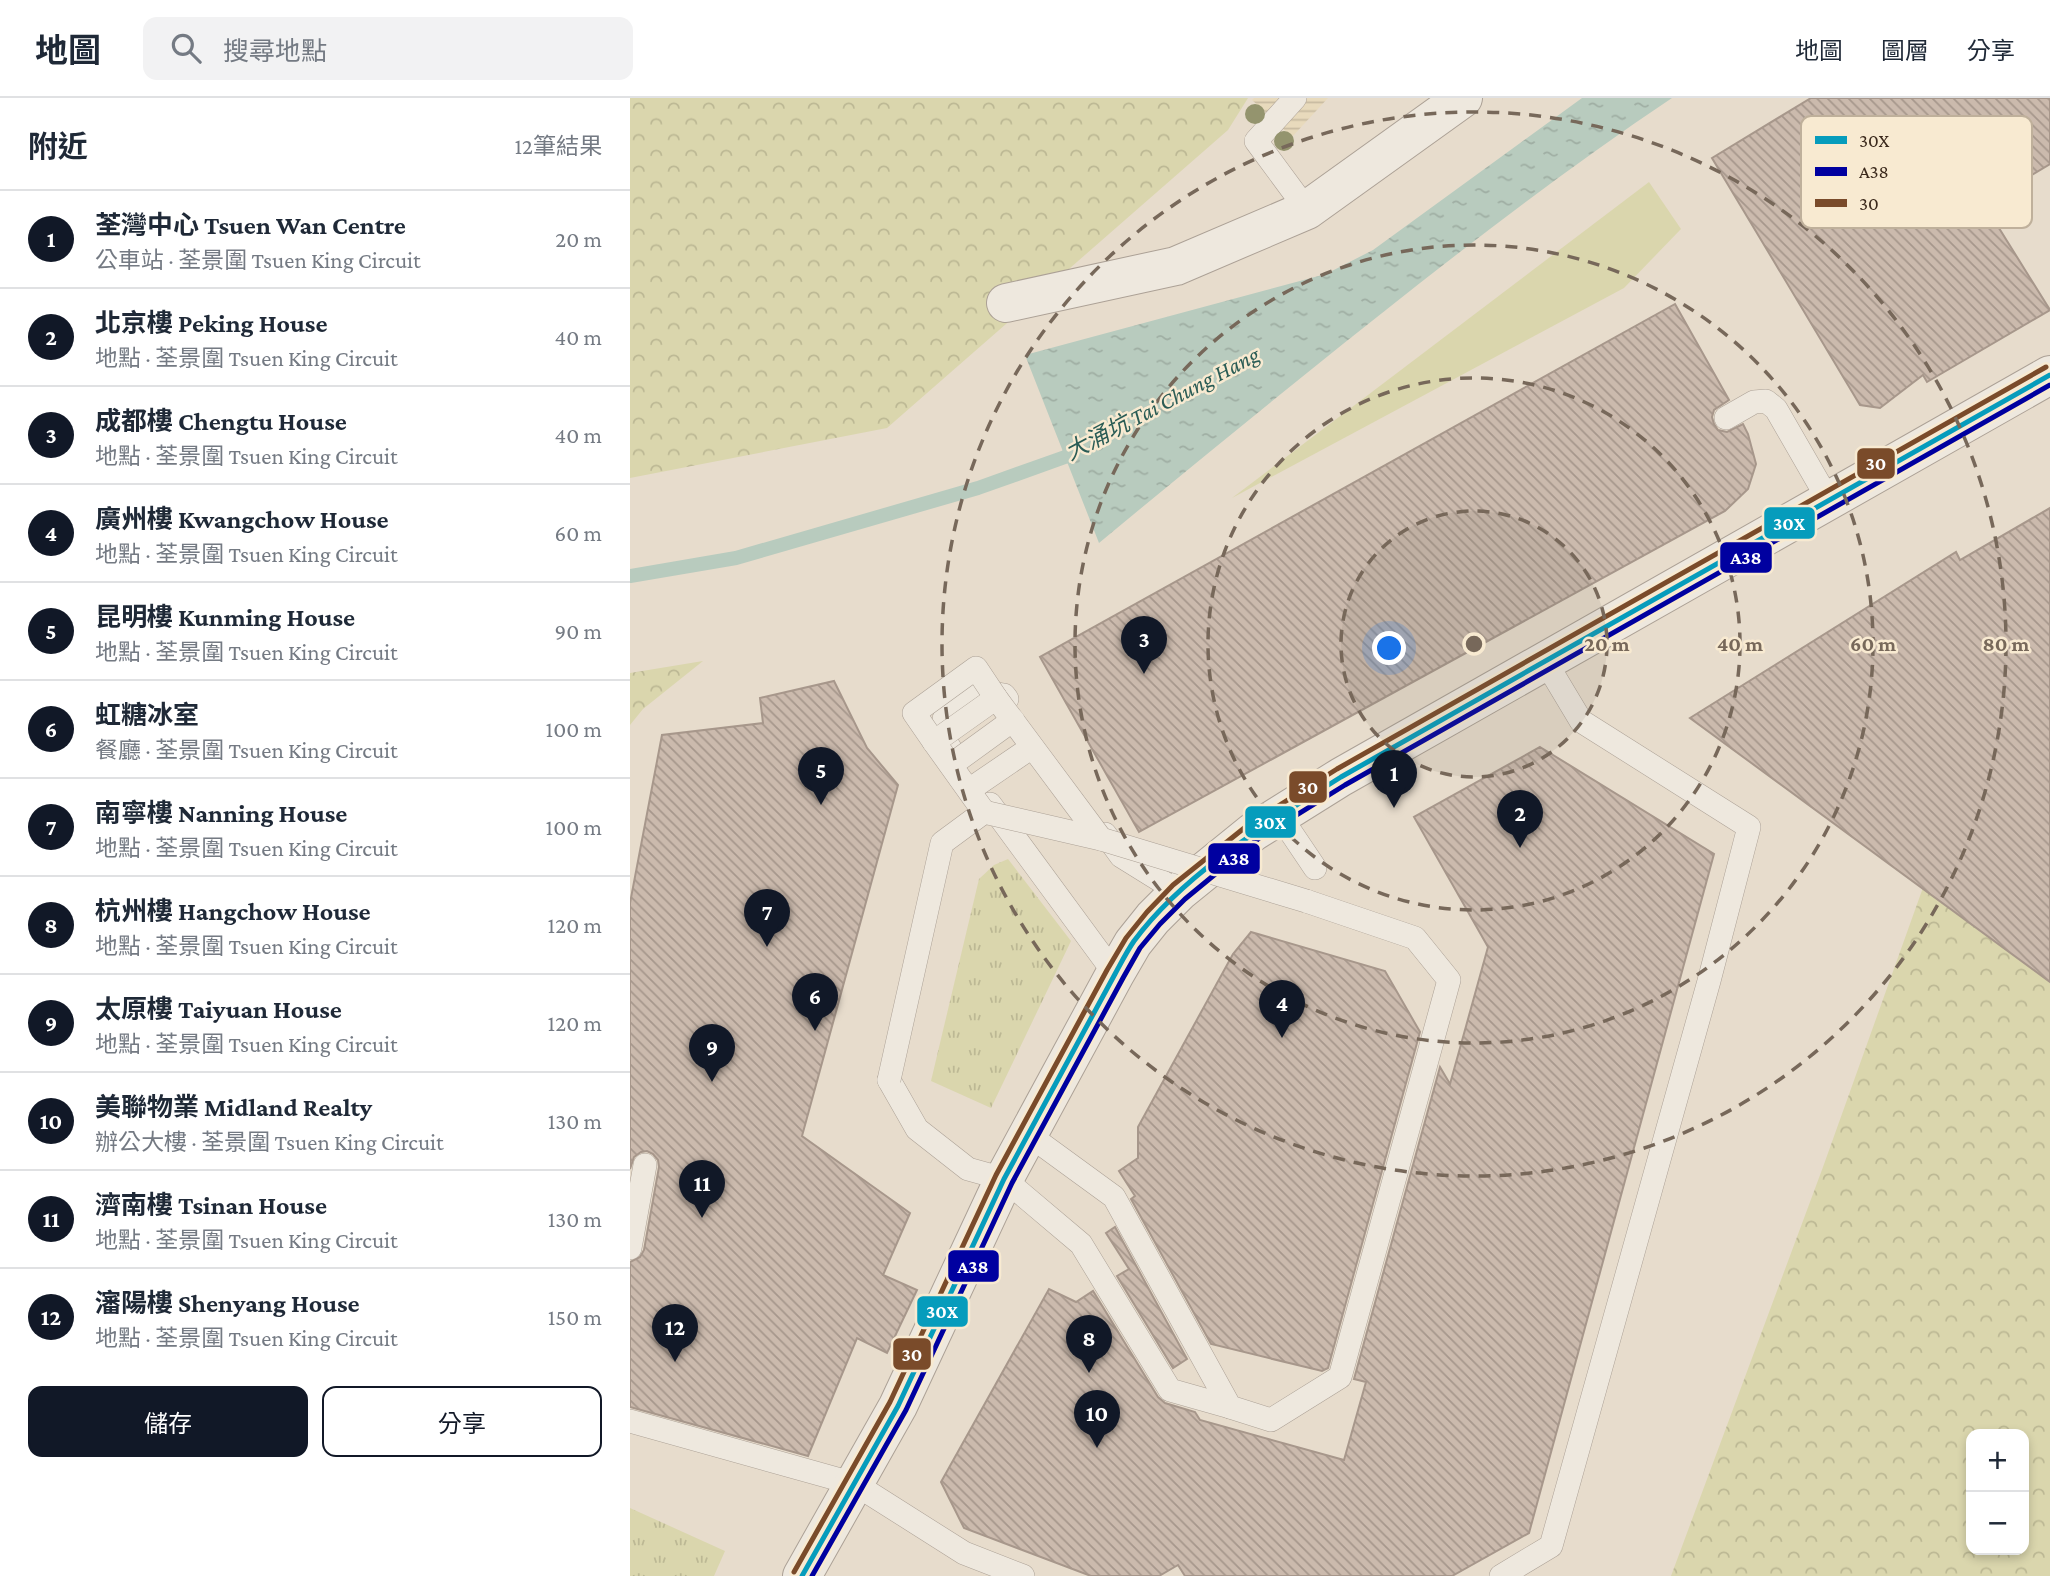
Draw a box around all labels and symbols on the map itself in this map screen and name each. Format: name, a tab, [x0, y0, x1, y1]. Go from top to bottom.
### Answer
legend	[1801, 116, 2032, 228]
text: 30X	[1859, 130, 1889, 151]
text: A38	[1859, 161, 1889, 182]
text: 30	[1859, 193, 1879, 214]
water label: 大涌坑 Tai Chung Hang	[1060, 340, 1264, 465]
line badge: 30	[1856, 447, 1896, 480]
text: 30	[1866, 453, 1886, 474]
line badge: 30X	[1763, 506, 1816, 540]
text: 30X	[1773, 513, 1806, 534]
line badge: A38	[1719, 541, 1773, 574]
text: A38	[1729, 547, 1762, 568]
pin: 3	[1121, 616, 1167, 674]
your location	[1372, 631, 1406, 665]
centre of rings	[1462, 632, 1486, 656]
text: 20 m	[1584, 632, 1630, 656]
text: 40 m	[1717, 632, 1763, 656]
text: 60 m	[1850, 632, 1896, 656]
text: 80 m	[1983, 632, 2030, 656]
pin: 5	[798, 747, 844, 805]
pin: 1	[1371, 750, 1417, 808]
line badge: 30	[1288, 770, 1328, 804]
text: 30	[1298, 777, 1318, 798]
pin: 2	[1497, 790, 1543, 848]
line badge: 30X	[1244, 805, 1297, 839]
text: 30X	[1254, 812, 1287, 833]
line badge: A38	[1207, 842, 1261, 875]
text: A38	[1217, 848, 1250, 869]
pin: 7	[744, 889, 790, 947]
pin: 6	[792, 973, 838, 1031]
pin: 4	[1259, 980, 1305, 1038]
pin: 9	[689, 1024, 735, 1082]
pin: 11	[679, 1160, 725, 1218]
line badge: A38	[947, 1249, 1000, 1283]
text: A38	[956, 1256, 989, 1277]
line badge: 30X	[916, 1295, 969, 1328]
text: 30X	[926, 1301, 959, 1322]
pin: 12	[652, 1304, 698, 1362]
pin: 8	[1066, 1315, 1112, 1373]
line badge: 30	[892, 1337, 932, 1371]
text: 30	[902, 1344, 922, 1365]
pin: 10	[1074, 1390, 1120, 1448]

